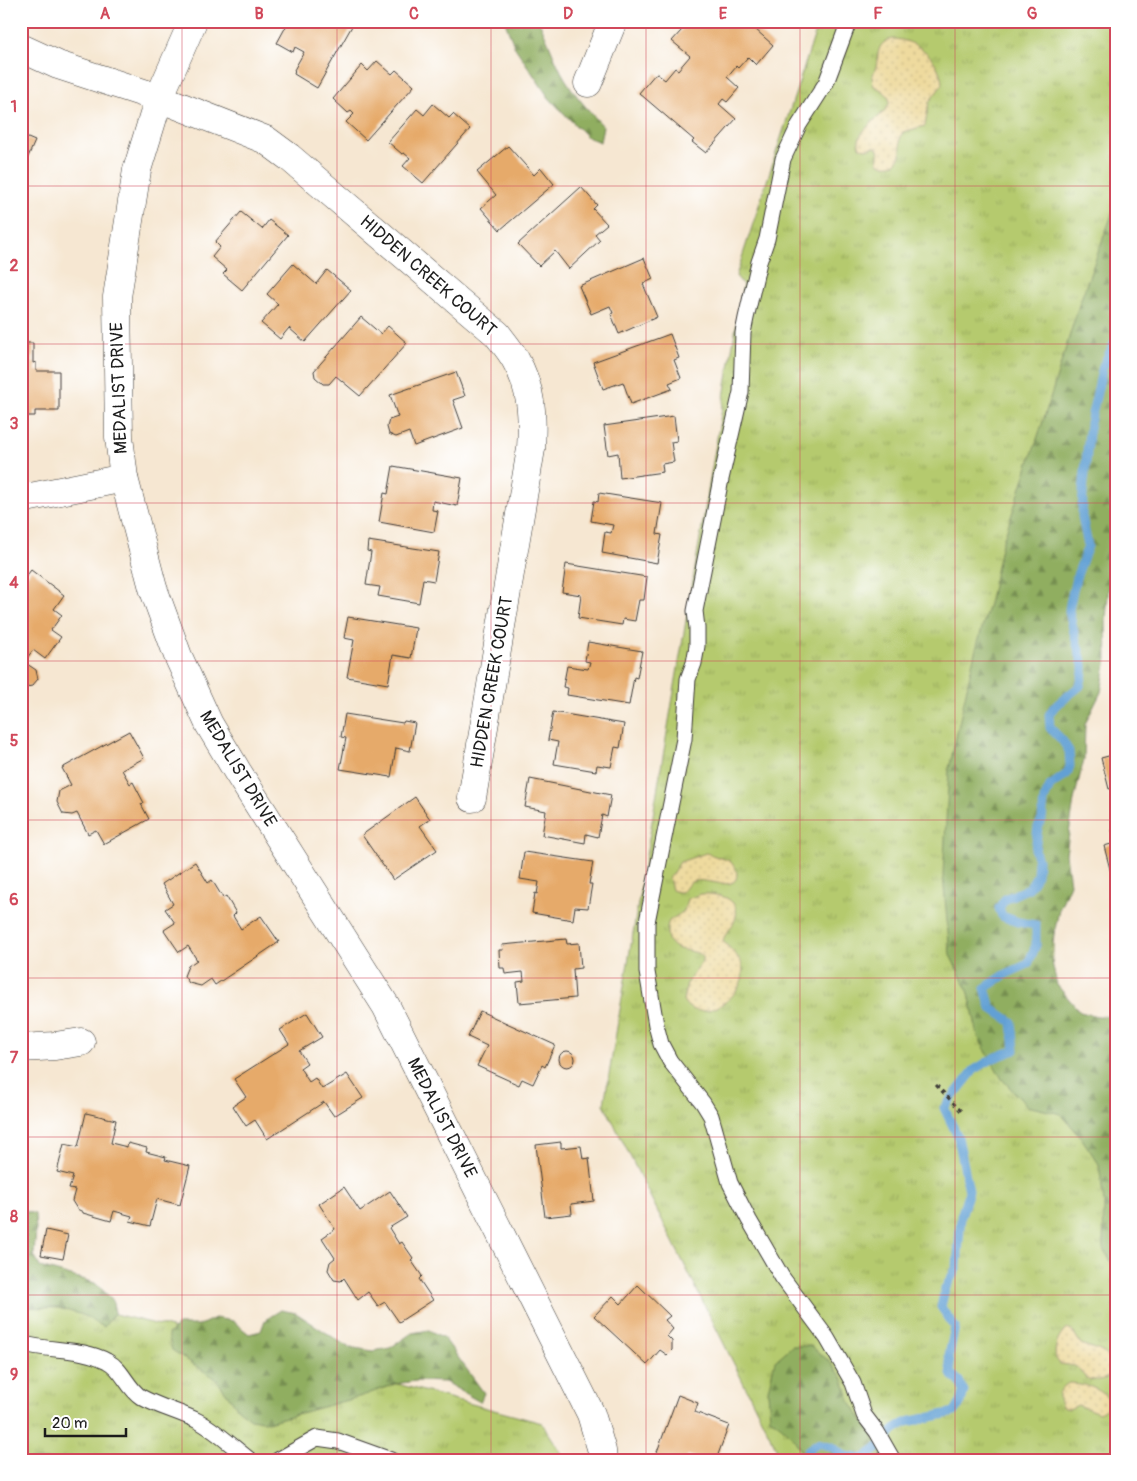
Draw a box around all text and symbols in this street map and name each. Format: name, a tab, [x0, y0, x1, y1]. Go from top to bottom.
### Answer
text: A	[100, 4, 111, 24]
text: B	[254, 4, 264, 24]
text: C	[409, 4, 419, 24]
text: D	[563, 4, 573, 24]
text: E	[719, 4, 728, 24]
text: F	[873, 4, 883, 24]
text: G	[1027, 4, 1038, 24]
text: 1	[11, 97, 17, 117]
street label: HIDDEN CREEK COURT	[355, 210, 501, 342]
text: 2	[10, 256, 19, 276]
street label: MEDALIST DRIVE	[105, 322, 133, 454]
text: 3	[10, 414, 19, 434]
text: 4	[9, 573, 19, 593]
street label: HIDDEN CREEK COURT	[466, 594, 518, 770]
street label: MEDALIST DRIVE	[194, 707, 282, 831]
text: 5	[10, 731, 19, 751]
text: 6	[9, 890, 19, 910]
text: 7	[10, 1048, 19, 1068]
street label: MEDALIST DRIVE	[402, 1054, 482, 1182]
text: 8	[10, 1207, 18, 1227]
text: 9	[10, 1365, 18, 1385]
scale bar	[45, 1406, 126, 1438]
text: 20 m	[52, 1414, 87, 1433]

